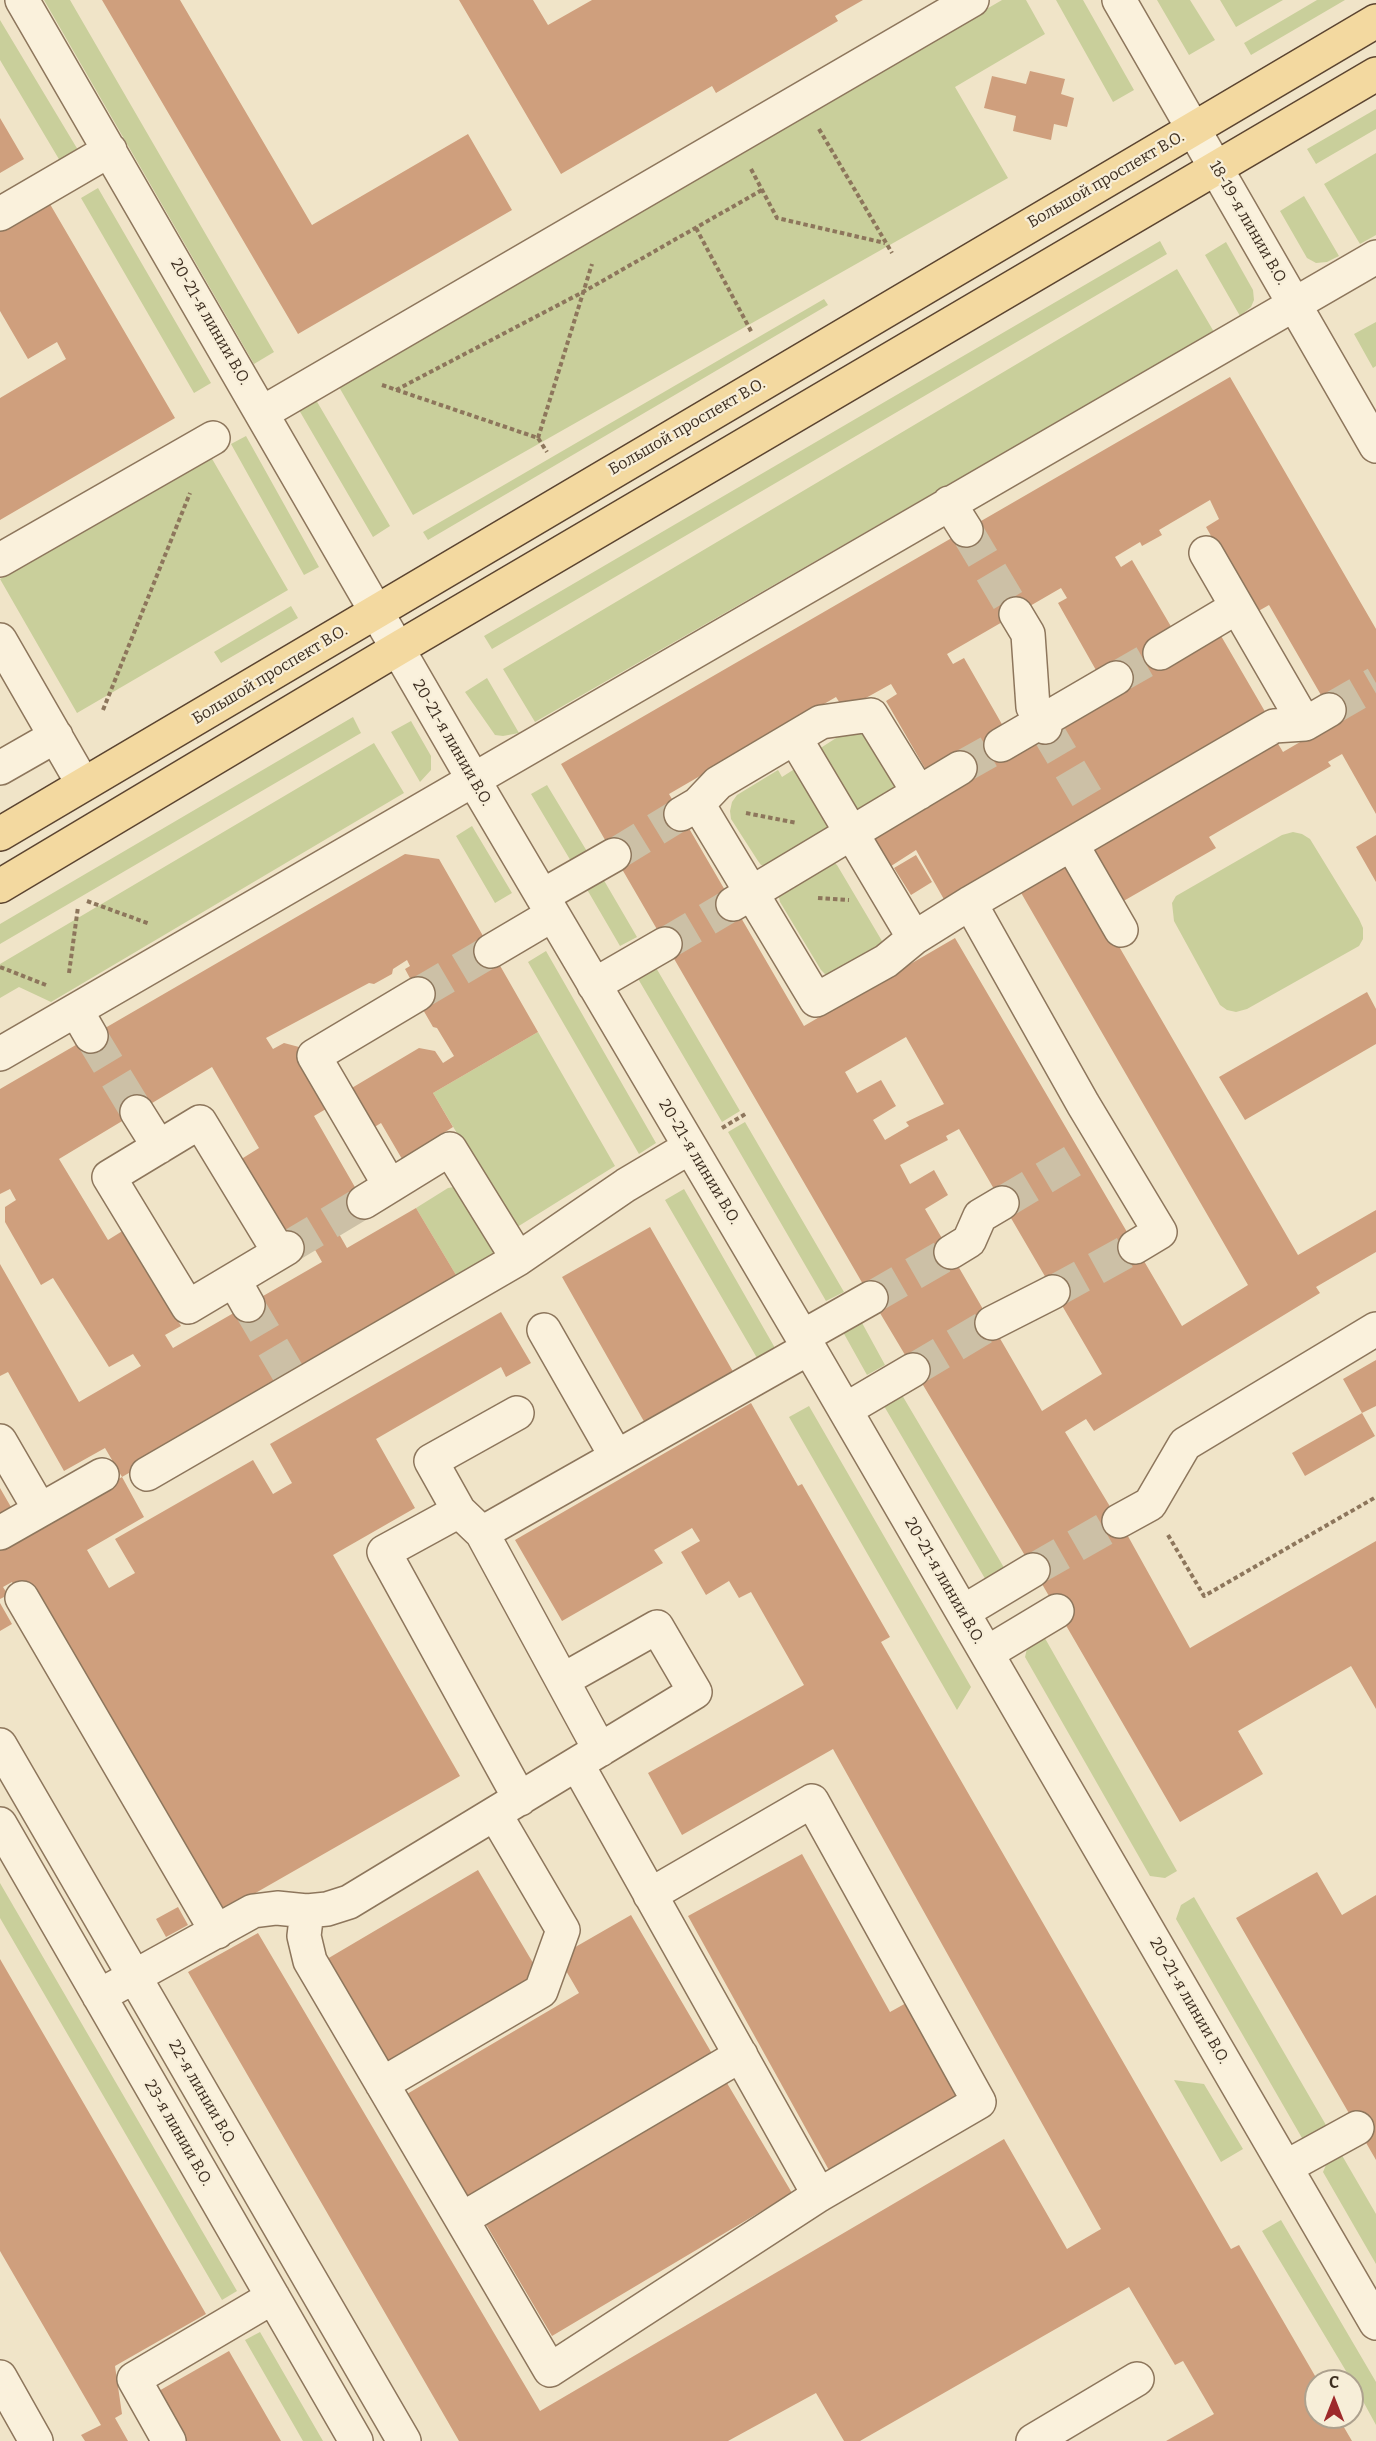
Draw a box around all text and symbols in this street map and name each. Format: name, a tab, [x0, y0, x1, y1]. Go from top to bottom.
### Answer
street label: Большой проспект В.О.	[1024, 127, 1188, 233]
street label: 18-19-я линии В.О.	[1205, 158, 1291, 288]
street label: 20-21-я линии В.О.	[166, 255, 254, 389]
street label: Большой проспект В.О.	[605, 374, 769, 480]
street label: Большой проспект В.О.	[189, 621, 351, 729]
street label: 20-21-я линии В.О.	[408, 676, 496, 810]
street label: 20-21-я линии В.О.	[654, 1096, 744, 1228]
street label: 20-21-я линии В.О.	[900, 1514, 988, 1648]
street label: 20-21-я линии В.О.	[1145, 1934, 1233, 2068]
street label: 22-я линии В.О.	[164, 2037, 240, 2149]
street label: 23-я линии В.О.	[140, 2077, 216, 2189]
north arrow	[1304, 2369, 1364, 2429]
text: С	[1329, 2373, 1339, 2392]

